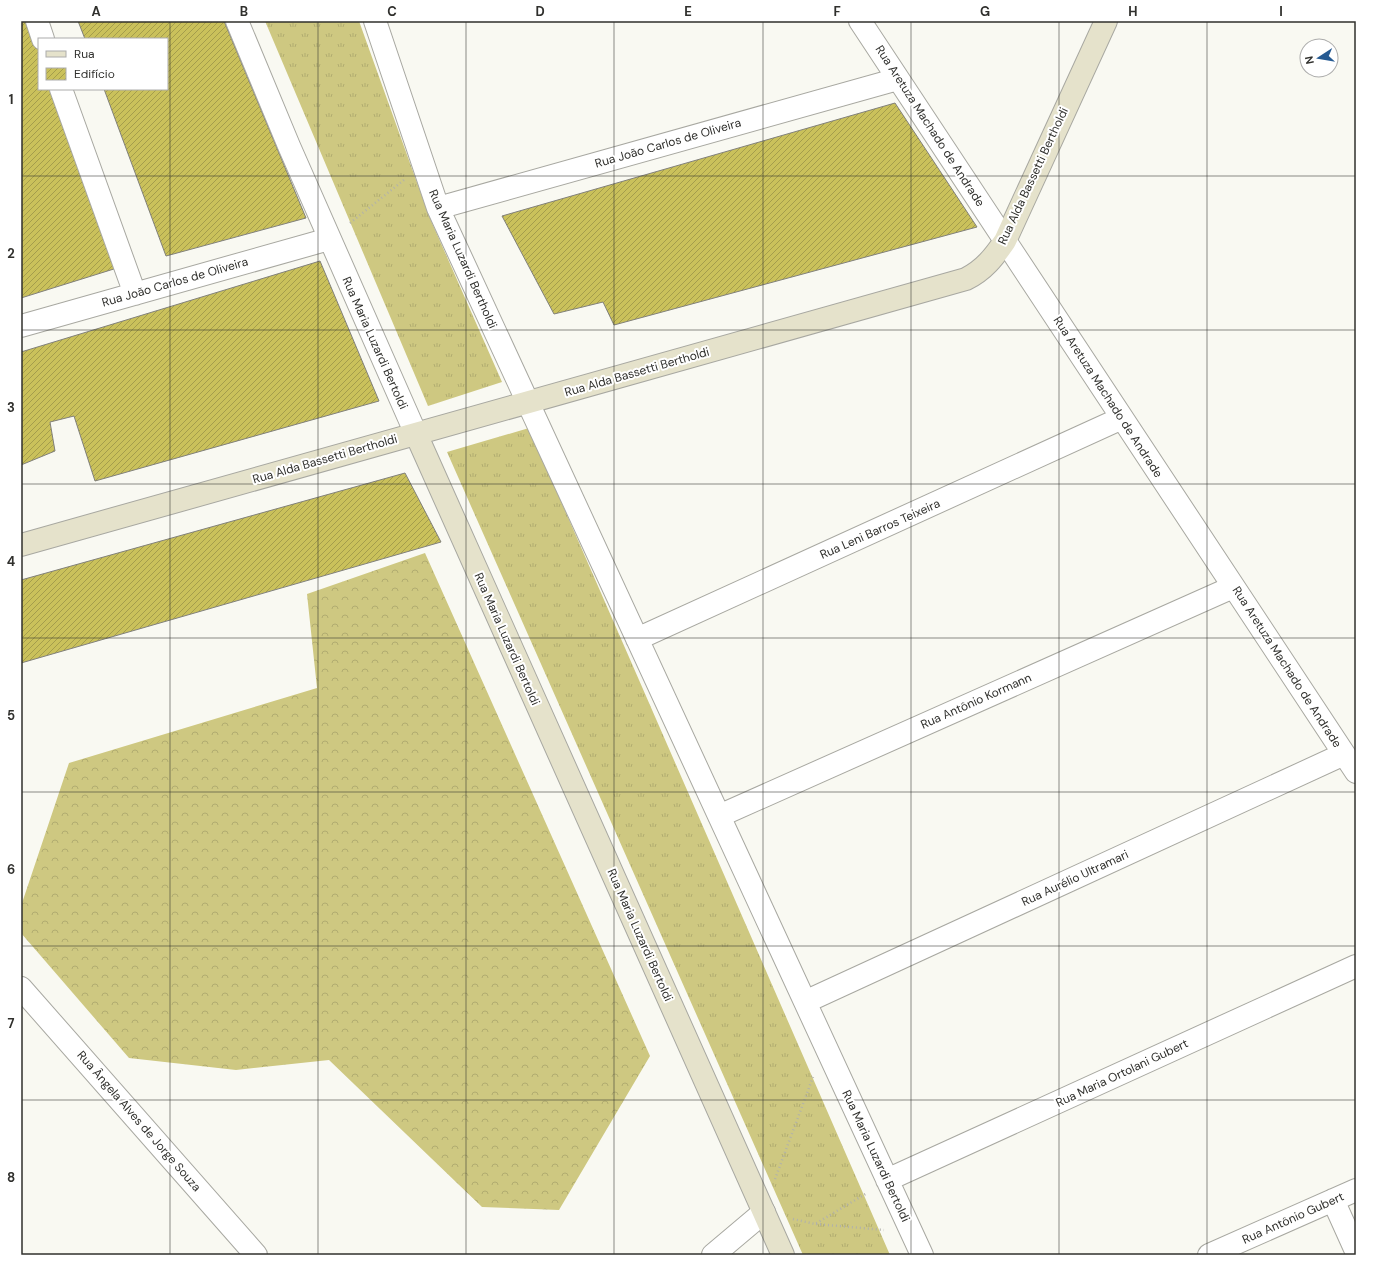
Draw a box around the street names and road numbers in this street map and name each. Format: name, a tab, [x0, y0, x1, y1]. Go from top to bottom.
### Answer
street label: Rua Aretuza Machado de Andrade	[872, 42, 988, 210]
street label: Rua Alda Bassetti Bertholdi	[994, 105, 1072, 247]
street label: Rua João Carlos de Oliveira	[593, 114, 743, 172]
street label: Rua Maria Luzardi Bertholdi	[425, 187, 501, 331]
street label: Rua João Carlos de Oliveira	[100, 253, 250, 311]
street label: Rua Maria Luzardi Bertoldi	[338, 274, 412, 412]
street label: Rua Aretuza Machado de Andrade	[1050, 313, 1166, 481]
street label: Rua Alda Bassetti Bertholdi	[563, 344, 711, 400]
street label: Rua Alda Bassetti Bertholdi	[251, 431, 399, 487]
street label: Rua Leni Barros Teixeira	[817, 495, 943, 563]
street label: Rua Maria Luzardi Bertoldi	[470, 570, 544, 708]
street label: Rua Aretuza Machado de Andrade	[1229, 583, 1345, 751]
street label: Rua Antônio Kormann	[918, 669, 1034, 733]
street label: Rua Aurélio Ultramari	[1019, 846, 1131, 910]
street label: Rua Maria Luzardi Bertoldi	[603, 866, 677, 1004]
street label: Rua Maria Ortolani Gubert	[1053, 1035, 1191, 1111]
street label: Rua Ângela Alves de Jorge Souza	[73, 1047, 205, 1195]
street label: Rua Maria Luzardi Bertoldi	[838, 1088, 914, 1225]
street label: Rua Antônio Gubert	[1240, 1188, 1347, 1248]

